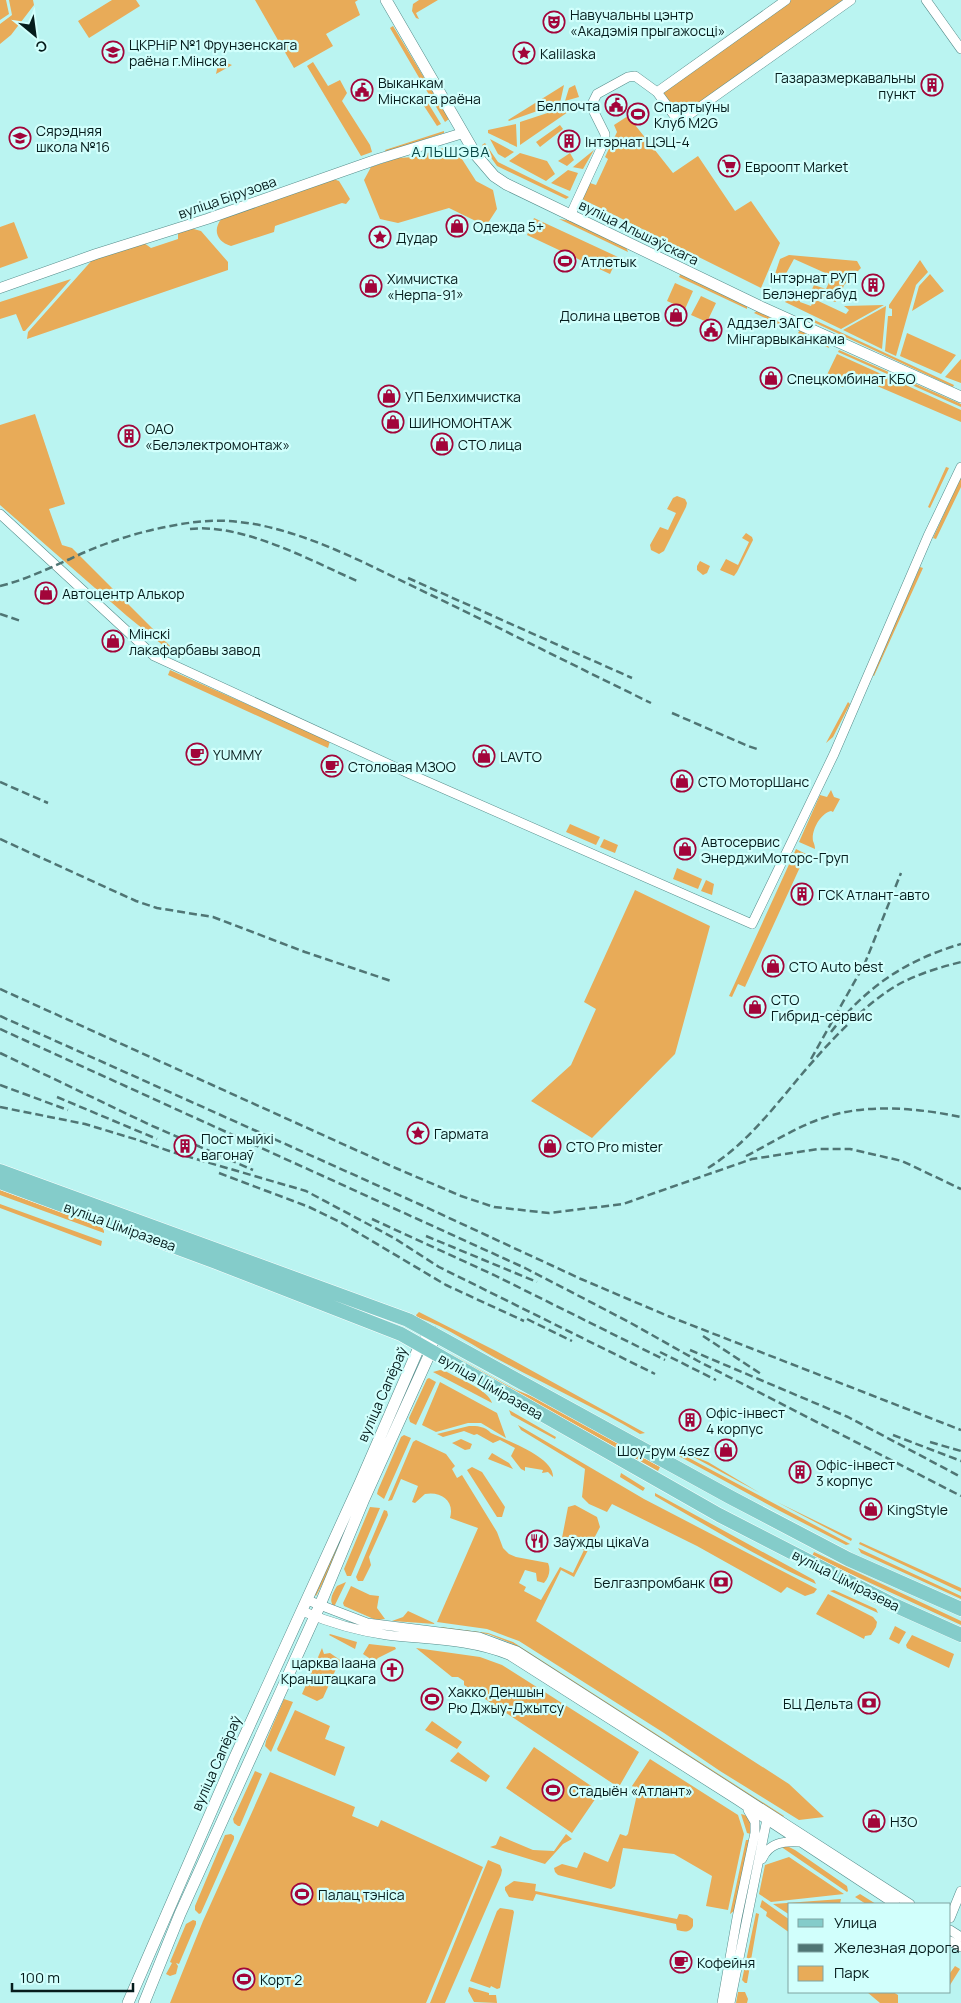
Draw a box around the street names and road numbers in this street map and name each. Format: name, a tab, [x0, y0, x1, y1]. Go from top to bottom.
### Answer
street label: вуліца Бірузова	[175, 171, 279, 223]
street label: вуліца Альшэўскага	[576, 195, 702, 269]
street label: вуліца Ціміразева	[61, 1197, 179, 1255]
street label: вуліца Сапёраў	[353, 1343, 412, 1445]
street label: вуліца Ціміразева	[435, 1348, 547, 1424]
street label: вуліца Ціміразева	[789, 1545, 903, 1615]
street label: вуліца Сапёраў	[187, 1712, 246, 1814]

